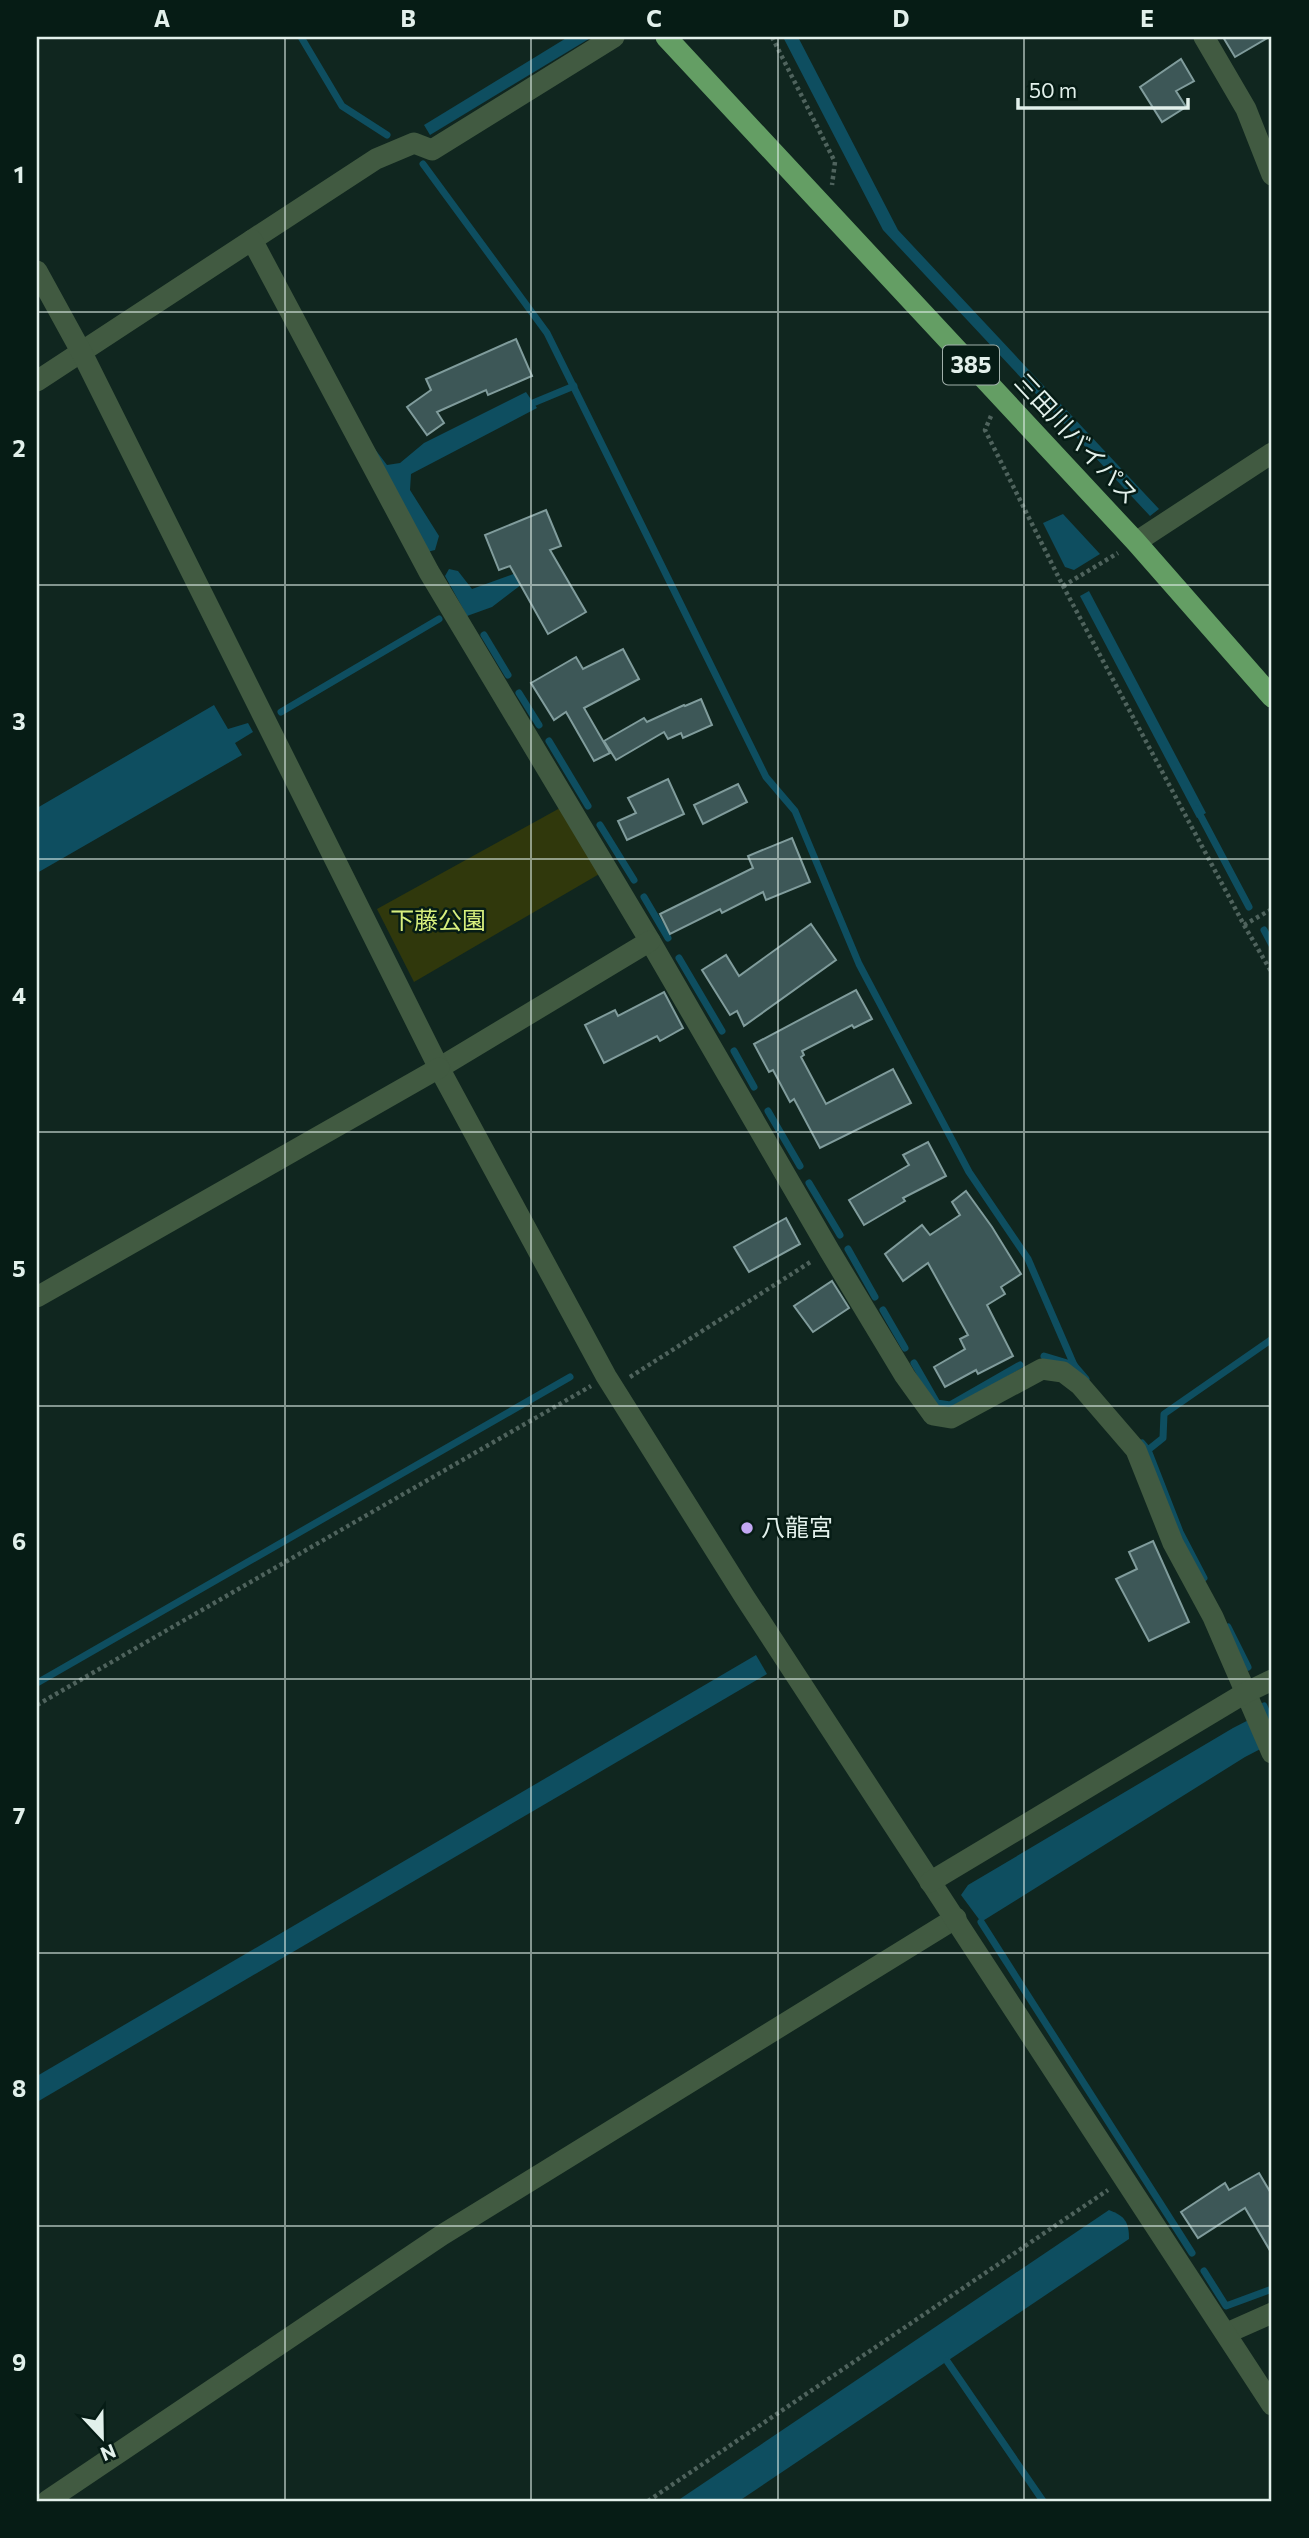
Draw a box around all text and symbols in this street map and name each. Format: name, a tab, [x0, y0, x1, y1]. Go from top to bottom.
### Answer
text: A	[154, 4, 171, 32]
text: B	[400, 4, 416, 32]
text: C	[646, 4, 662, 32]
text: D	[893, 4, 910, 32]
text: E	[1140, 4, 1154, 32]
scale bar	[1018, 66, 1188, 110]
text: 50 m	[1029, 77, 1077, 102]
text: 1	[14, 160, 24, 188]
road number: 385	[943, 346, 999, 384]
street label: 三田川バイパス	[1009, 367, 1145, 509]
text: 2	[12, 434, 26, 462]
text: 3	[12, 707, 26, 735]
park label: 下藤公園	[390, 905, 486, 934]
text: 4	[12, 981, 26, 1009]
text: 5	[12, 1254, 26, 1282]
place label: 八龍宮	[761, 1512, 833, 1541]
marker: 八龍宮	[739, 1520, 755, 1536]
text: 6	[12, 1527, 26, 1555]
text: 7	[13, 1801, 25, 1829]
text: 8	[12, 2074, 26, 2102]
text: 9	[12, 2348, 26, 2376]
north arrow	[66, 2402, 136, 2472]
text: N	[98, 2440, 119, 2467]

